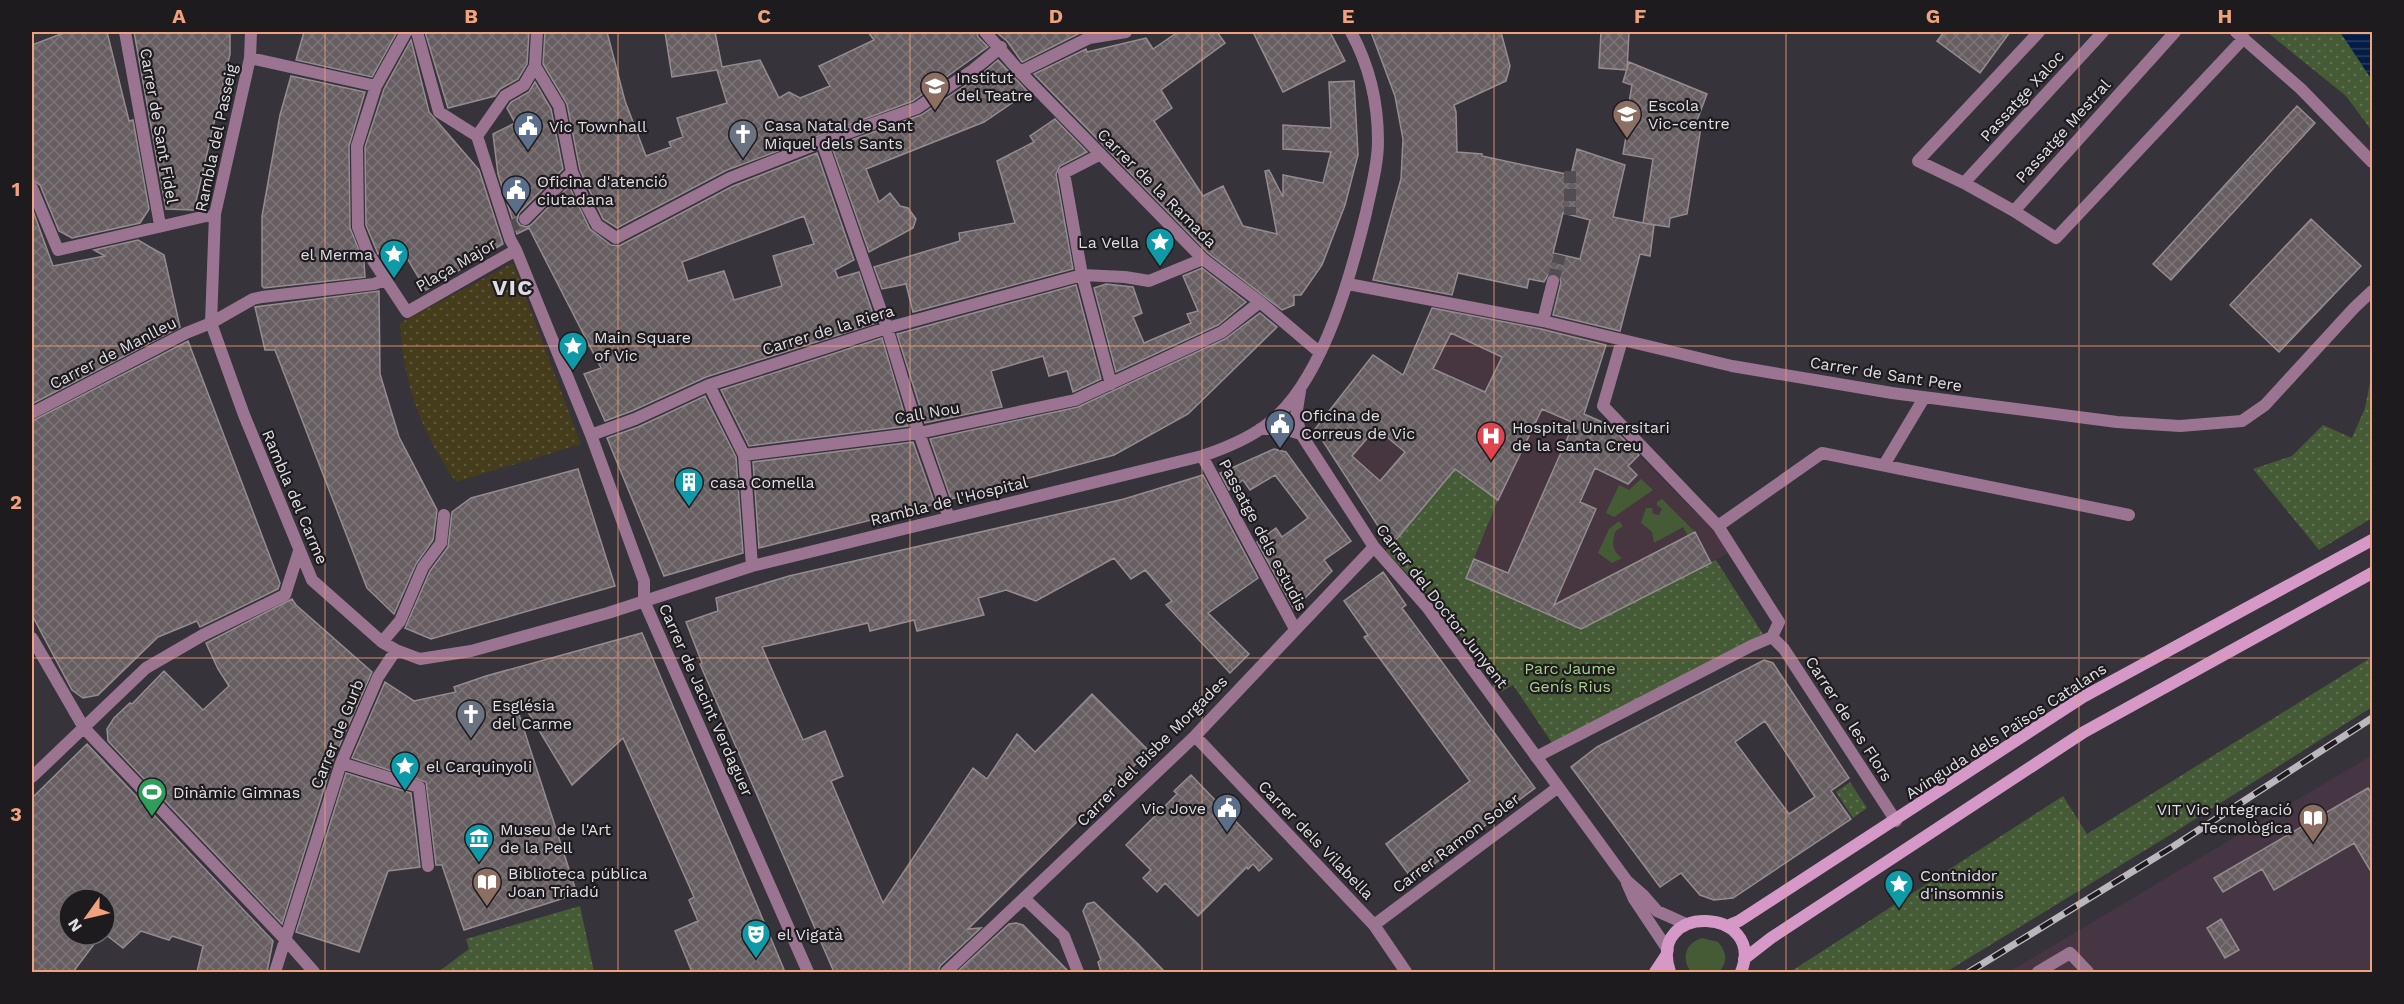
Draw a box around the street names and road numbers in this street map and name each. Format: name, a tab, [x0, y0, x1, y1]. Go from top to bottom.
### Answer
street label: Passatge Xaloc	[1976, 46, 2068, 146]
street label: Carrer de Sant Fidel	[136, 47, 182, 205]
street label: Rambla del Passeig	[191, 62, 241, 214]
street label: Passatge Mestral	[2012, 75, 2114, 187]
street label: Carrer de la Ramada	[1094, 125, 1220, 251]
street label: Plaça Major	[412, 234, 500, 296]
street label: Carrer de la Riera	[760, 301, 896, 359]
street label: Carrer de Manlleu	[46, 313, 180, 393]
street label: Carrer de Sant Pere	[1809, 353, 1963, 395]
street label: Call Nou	[893, 398, 961, 428]
street label: Rambla del Carme	[258, 427, 332, 567]
street label: Passatge dels estudis	[1215, 456, 1311, 614]
street label: Rambla de l'Hospital	[868, 472, 1030, 530]
street label: Carrer del Doctor Junyent	[1372, 520, 1512, 692]
street label: Carrer de Jacint Verdaguer	[655, 601, 757, 800]
street label: Carrer de les Flors	[1801, 653, 1897, 785]
street label: Avinguda dels Països Catalans	[1902, 659, 2110, 803]
street label: Carrer del Bisbe Morgades	[1073, 672, 1231, 830]
street label: Carrer de Gurb	[306, 676, 368, 792]
street label: Carrer dels Vilabella	[1254, 777, 1378, 903]
street label: Carrer Ramon Soler	[1389, 789, 1524, 897]

